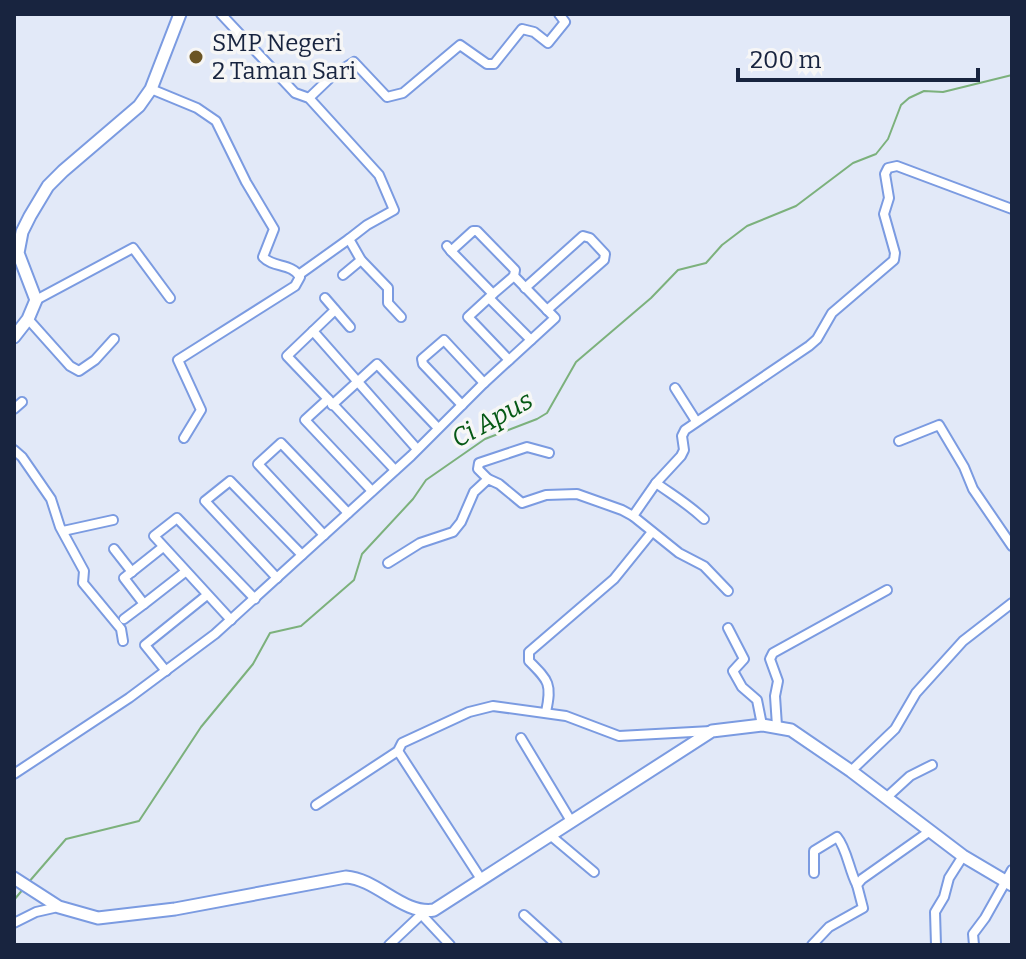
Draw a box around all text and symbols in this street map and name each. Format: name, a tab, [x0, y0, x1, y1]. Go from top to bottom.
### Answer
place label: SMP Negeri 2 Taman Sari	[212, 29, 356, 85]
scale bar	[738, 32, 978, 82]
text: 200 m	[750, 46, 822, 74]
marker: SMP Negeri 2 Taman Sari	[187, 48, 205, 66]
water label: Ci Apus	[446, 385, 538, 454]

